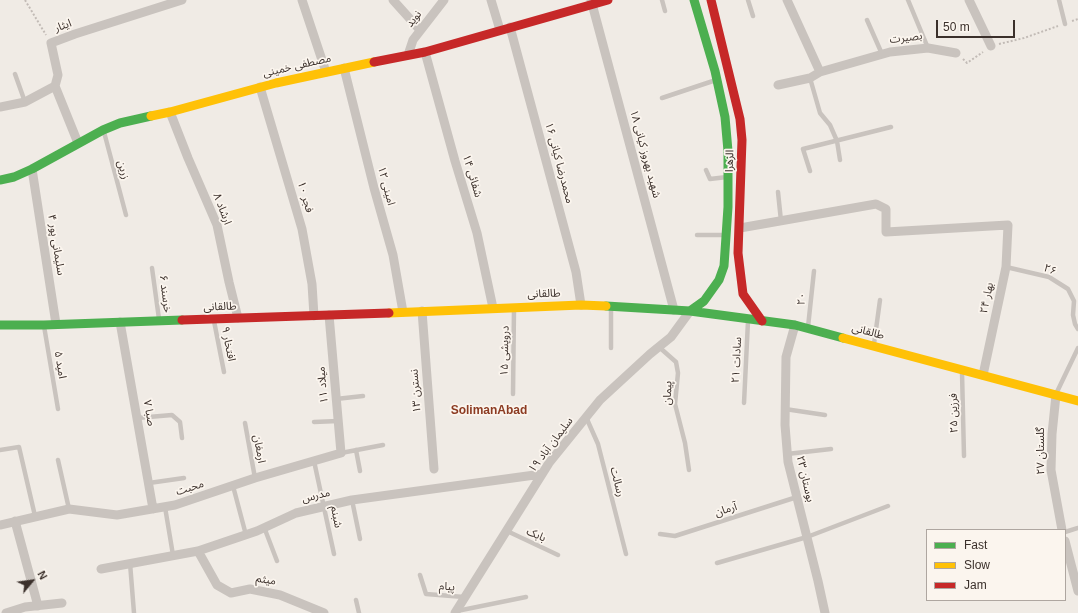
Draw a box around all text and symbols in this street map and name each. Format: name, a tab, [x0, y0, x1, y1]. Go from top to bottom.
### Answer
street label: نوید	[403, 8, 425, 30]
scale bar	[938, 12, 1017, 38]
street label: ایثار	[53, 17, 73, 35]
text: 50 m	[943, 20, 970, 34]
street label: بصیرت	[889, 29, 923, 47]
street label: مصطفی خمینی	[262, 52, 332, 80]
street label: شهید بهروز کیانی ۱۸	[627, 109, 663, 199]
street label: محمدرضا کیانی ۱۶	[542, 121, 576, 205]
street label: الزهرا	[723, 150, 737, 172]
street label: شفائی ۱۴	[459, 153, 485, 199]
street label: زرین	[114, 159, 132, 181]
street label: امینی ۱۲	[374, 165, 398, 207]
street label: فجر ۱۰	[294, 180, 316, 214]
street label: ارشاد ۸	[210, 191, 234, 227]
street label: سلیمانی پور ۴	[45, 214, 67, 276]
street label: ۲۶	[1042, 262, 1058, 278]
street label: خرسند ۶	[156, 274, 174, 314]
street label: بهار ۲۴	[977, 281, 997, 315]
street label: طالقانی	[527, 287, 561, 301]
street label: ۲۰	[795, 292, 809, 306]
street label: طالقانی	[203, 300, 237, 314]
street label: طالقانی	[850, 321, 886, 343]
street label: افتخار ۹	[218, 325, 238, 363]
street label: درویشی ۱۵	[498, 326, 512, 376]
street label: سادات ۲۱	[729, 337, 745, 383]
street label: امید ۵	[51, 350, 69, 380]
street label: میلاد ۱۱	[315, 366, 331, 404]
street label: نسترن ۱۳	[408, 369, 424, 413]
street label: پیمان	[661, 381, 675, 405]
street label: فرزین ۲۵	[947, 393, 961, 433]
street label: صبا ۷	[140, 399, 158, 427]
district label: SolimanAbad	[451, 404, 527, 418]
street label: سلیمان آباد ۱۹	[526, 415, 576, 475]
street label: گلستان ۲۷	[1034, 427, 1048, 475]
street label: ارمغان	[250, 434, 268, 464]
street label: بوستان ۲۳	[793, 454, 817, 504]
street label: رسالت	[607, 466, 627, 498]
street label: محبت	[174, 477, 206, 499]
street label: مدرس	[301, 486, 331, 506]
street label: آرمان	[713, 500, 739, 520]
street label: شبنم	[327, 505, 345, 529]
street label: بابک	[524, 525, 548, 545]
legend	[926, 529, 1066, 601]
text: Fast	[964, 538, 987, 552]
text: Slow	[964, 558, 990, 572]
north arrow	[12, 561, 52, 601]
text: N	[35, 569, 50, 582]
street label: میثم	[255, 572, 277, 588]
text: Jam	[964, 578, 987, 592]
street label: پیام	[439, 580, 455, 594]

